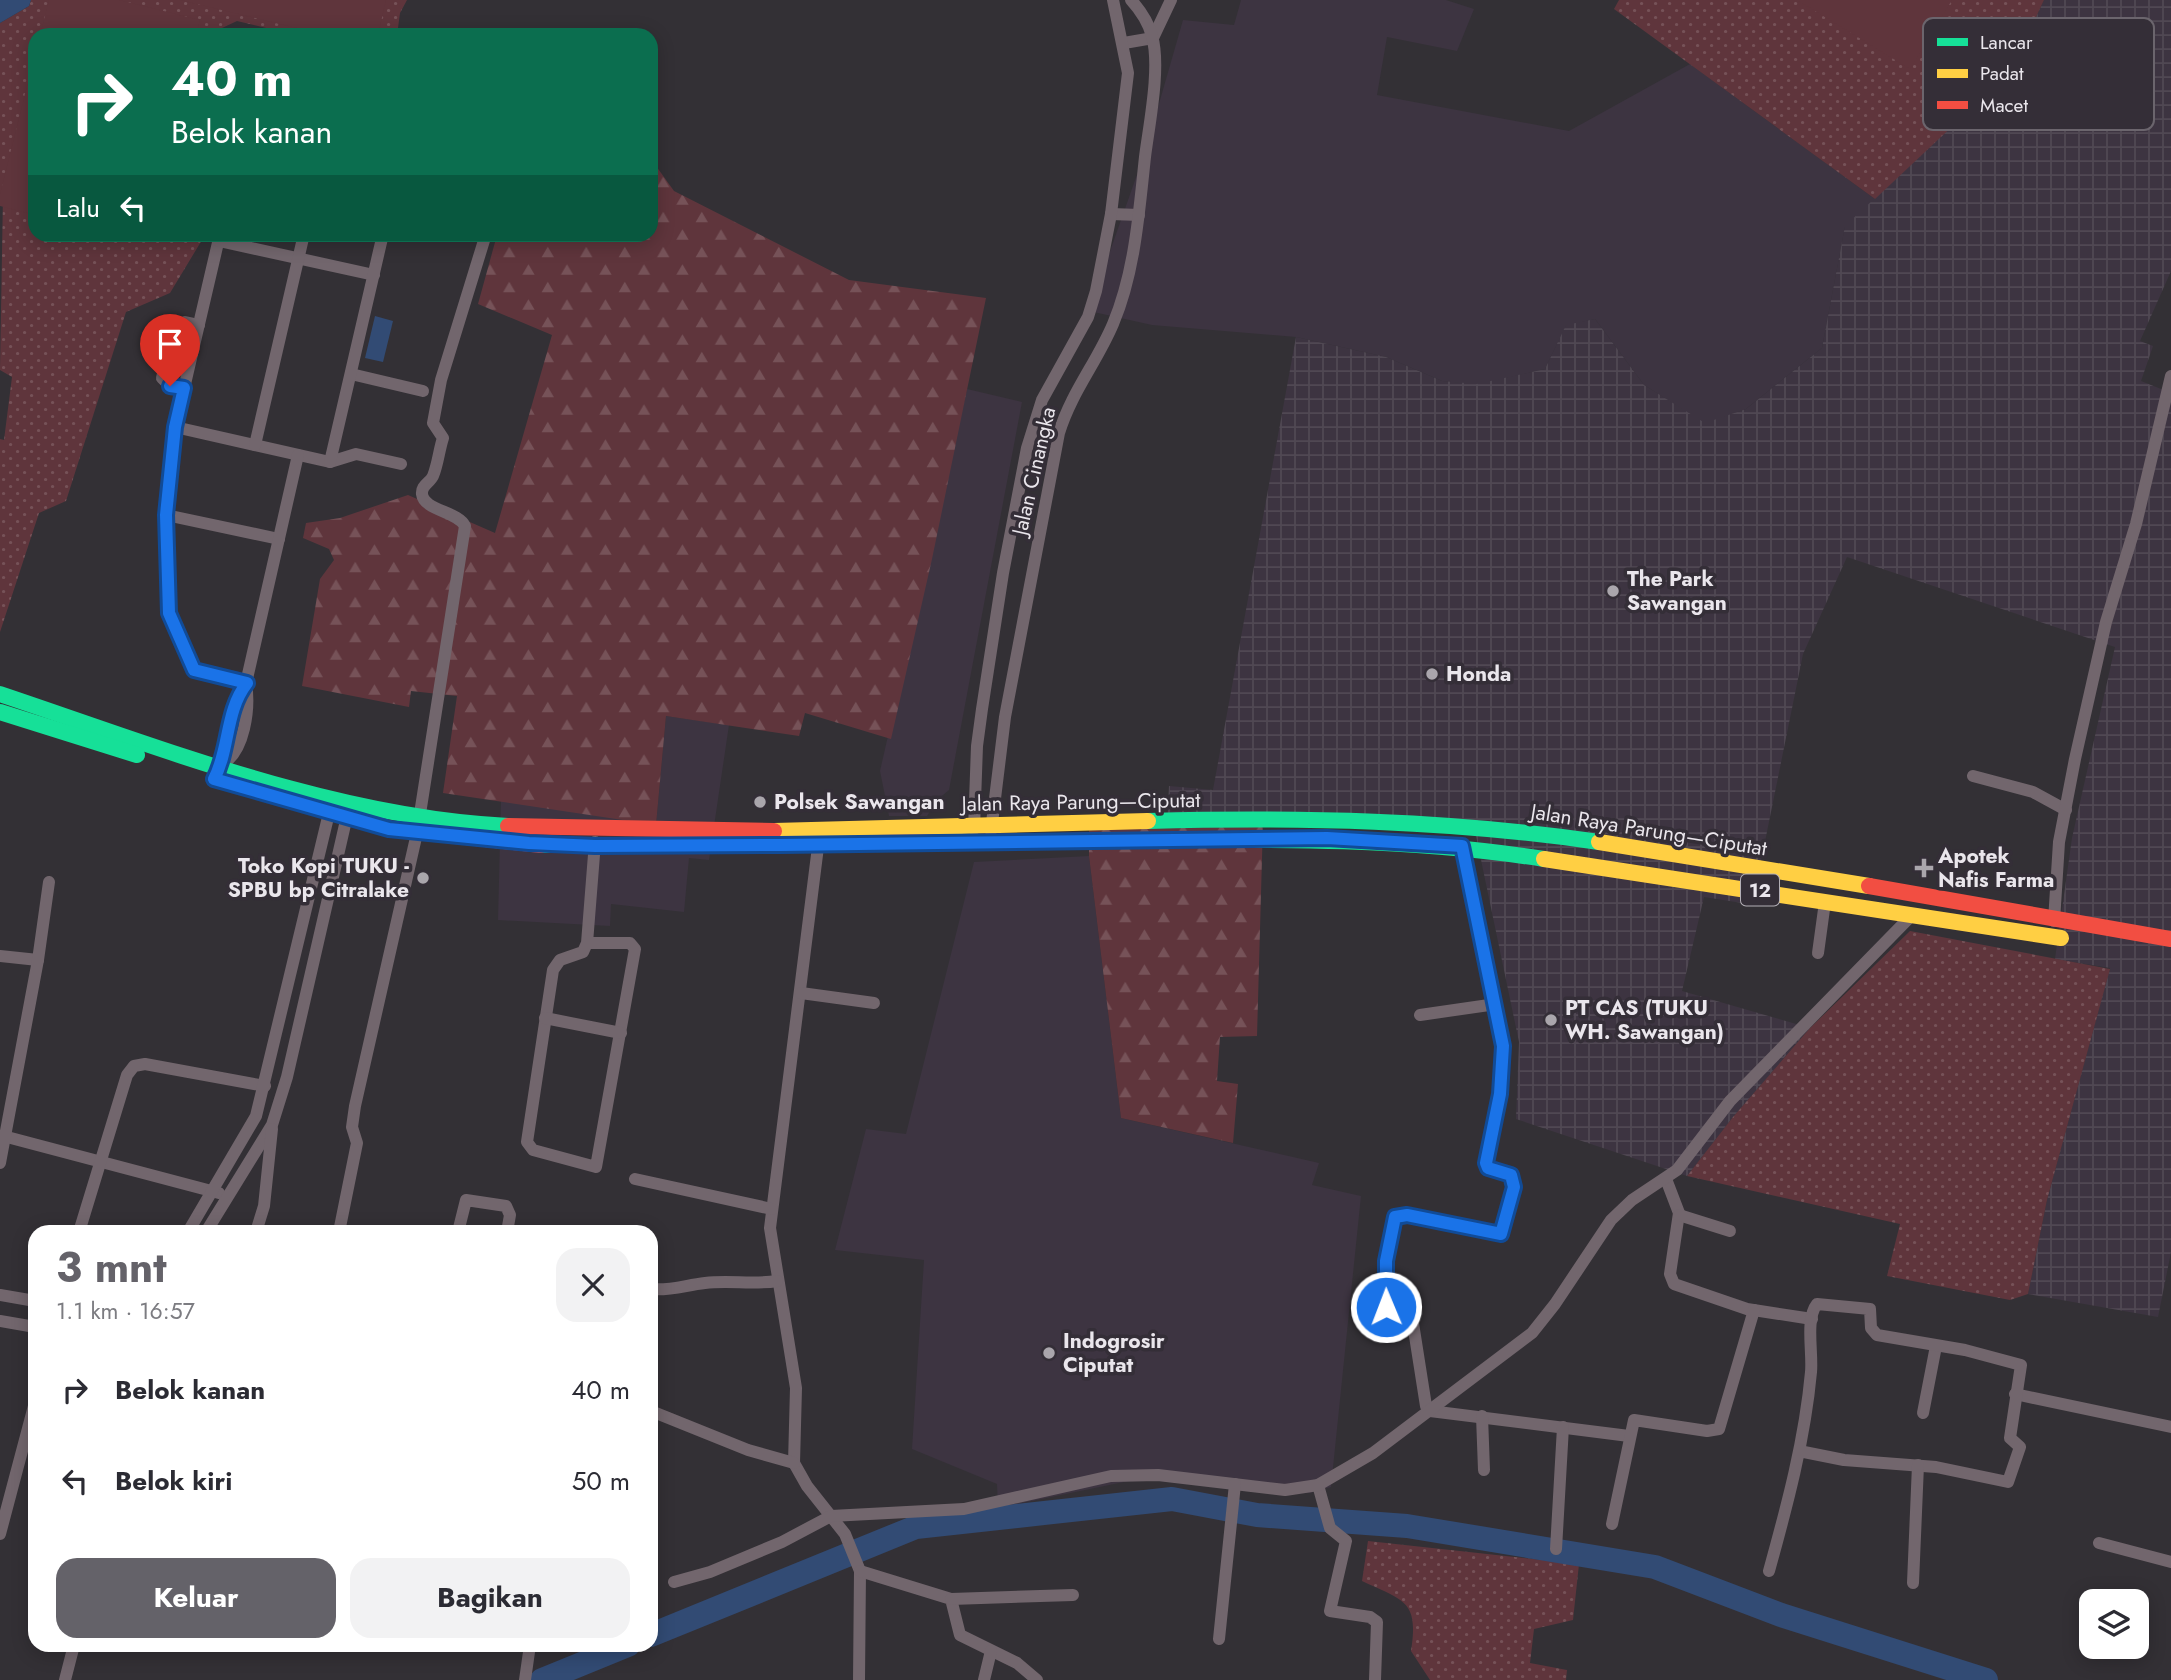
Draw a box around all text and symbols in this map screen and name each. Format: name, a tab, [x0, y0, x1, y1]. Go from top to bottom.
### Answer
legend	[1923, 18, 2154, 130]
text: Lancar	[1980, 29, 2033, 56]
text: 40 m	[171, 44, 293, 114]
icon: right	[56, 56, 147, 147]
text: Padat	[1980, 60, 2024, 87]
text: Macet	[1980, 92, 2028, 119]
text: Belok kanan	[171, 109, 332, 155]
text: Lalu	[56, 189, 100, 227]
icon: left	[114, 189, 152, 227]
pin	[140, 314, 200, 386]
icon: arrive	[151, 325, 189, 363]
street label: Jalan Cinangka	[1004, 404, 1063, 541]
place label: The Park Sawangan	[1627, 564, 1727, 618]
marker: The Park Sawangan	[1605, 583, 1621, 599]
place label: Honda	[1446, 659, 1511, 689]
marker: Honda	[1424, 666, 1440, 682]
street label: Jalan Raya Parung—Ciputat	[958, 785, 1201, 819]
place label: Polsek Sawangan	[774, 787, 944, 817]
marker: Polsek Sawangan	[752, 794, 768, 810]
street label: Jalan Raya Parung—Ciputat	[1526, 796, 1769, 863]
place label: Apotek Nafis Farma	[1937, 841, 2054, 895]
place label: Toko Kopi TUKU - SPBU bp Citralake	[228, 851, 409, 905]
marker: Apotek Nafis Farma	[1916, 860, 1932, 876]
marker: Toko Kopi TUKU - SPBU bp Citralake	[415, 870, 431, 886]
road number: 12	[1741, 874, 1779, 906]
place label: PT CAS (TUKU WH. Sawangan)	[1565, 993, 1724, 1047]
marker: PT CAS (TUKU WH. Sawangan)	[1543, 1012, 1559, 1028]
text: 3 mnt	[56, 1237, 167, 1298]
button: close	[556, 1248, 630, 1322]
position arrow	[1349, 1270, 1423, 1344]
text: 1.1 km · 16:57	[56, 1294, 195, 1328]
place label: Indogrosir Ciputat	[1063, 1326, 1165, 1380]
marker: Indogrosir Ciputat	[1041, 1345, 1057, 1361]
icon: right	[56, 1371, 94, 1409]
text: Belok kanan	[115, 1371, 265, 1409]
text: 40 m	[571, 1371, 630, 1409]
icon: left	[56, 1462, 94, 1500]
text: Belok kiri	[115, 1462, 232, 1500]
text: 50 m	[572, 1462, 630, 1500]
button: Keluar	[56, 1558, 336, 1638]
button: Bagikan	[350, 1558, 630, 1638]
map controls	[2079, 1589, 2149, 1659]
button: layers	[2079, 1589, 2149, 1659]

